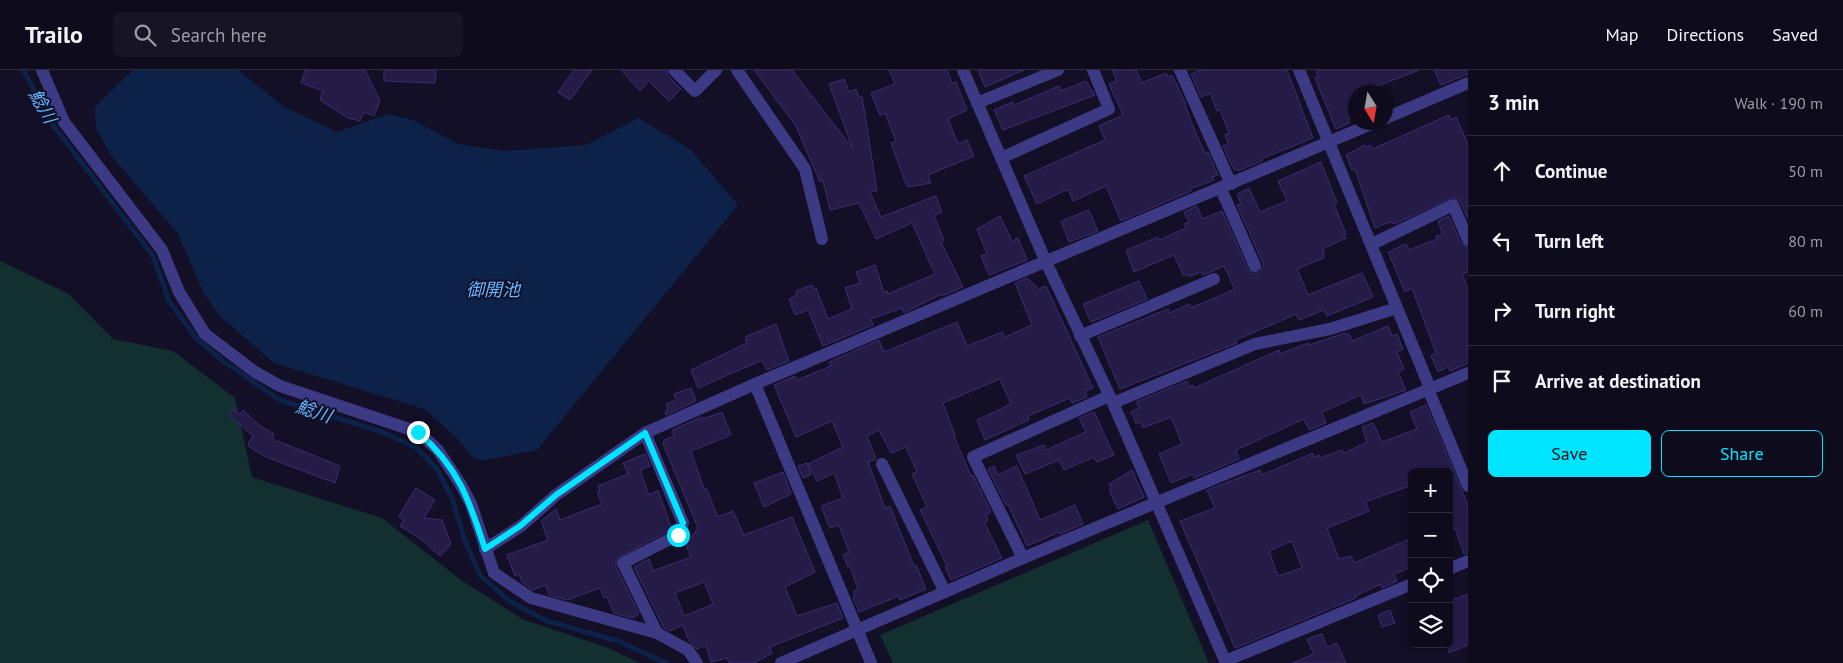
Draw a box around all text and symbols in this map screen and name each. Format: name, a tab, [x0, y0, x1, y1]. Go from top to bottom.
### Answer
search box	[113, 12, 463, 57]
text: Trailo	[25, 19, 83, 50]
icon: search	[131, 21, 159, 49]
text: Search here	[171, 23, 267, 47]
text: Map	[1606, 23, 1638, 46]
text: Directions	[1666, 23, 1744, 46]
text: Saved	[1772, 23, 1818, 46]
water label: 鯰川	[24, 85, 63, 129]
north arrow	[1348, 85, 1393, 130]
text: 3 min	[1488, 89, 1539, 116]
text: Walk · 190 m	[1734, 93, 1823, 113]
icon: ahead	[1488, 157, 1516, 185]
text: Continue	[1535, 159, 1607, 183]
text: 50 m	[1788, 161, 1823, 181]
icon: left	[1488, 227, 1516, 255]
text: Turn left	[1535, 229, 1604, 253]
text: 80 m	[1788, 231, 1823, 251]
water label: 御開池	[466, 278, 522, 301]
icon: right	[1488, 297, 1516, 325]
text: Turn right	[1535, 299, 1615, 323]
text: 60 m	[1788, 301, 1823, 321]
icon: arrive	[1488, 367, 1516, 395]
text: Arrive at destination	[1535, 369, 1701, 393]
water label: 鯰川	[293, 395, 337, 428]
route end	[407, 421, 430, 444]
button: Save	[1488, 430, 1651, 477]
button: Share	[1661, 430, 1823, 477]
map controls	[1408, 468, 1453, 648]
button: +	[1408, 468, 1453, 513]
button: −	[1408, 513, 1453, 558]
route start	[667, 524, 690, 547]
button: locate	[1408, 558, 1453, 603]
button: layers	[1408, 603, 1453, 648]

